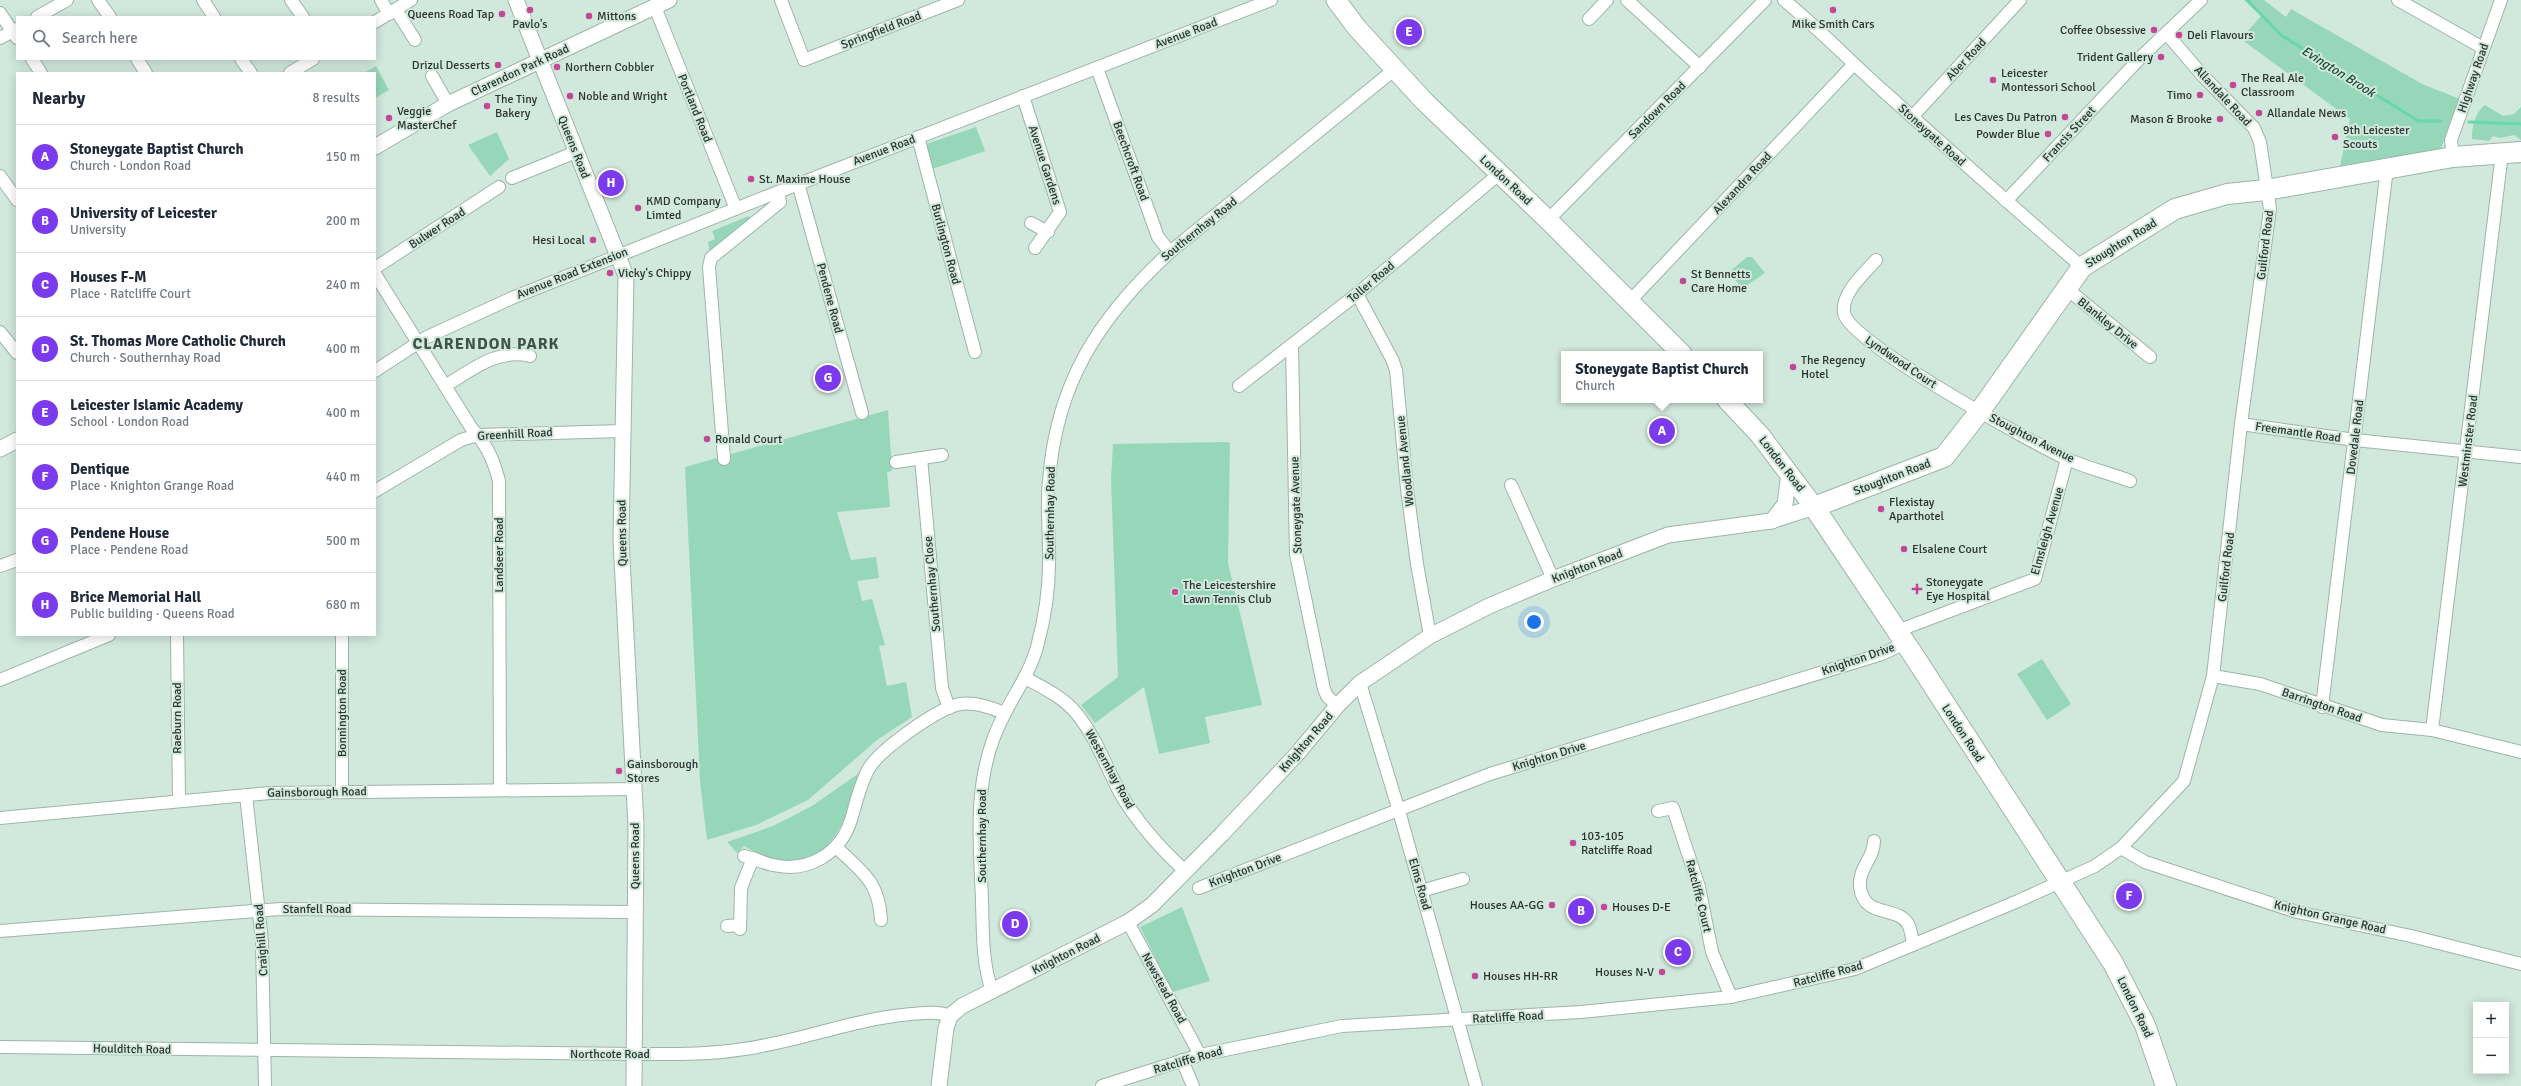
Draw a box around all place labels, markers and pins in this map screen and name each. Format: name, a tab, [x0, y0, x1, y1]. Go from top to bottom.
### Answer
marker: Pavlo's	[525, 5, 535, 15]
marker: Mike Smith Cars	[1828, 5, 1838, 15]
place label: Queens Road Tap	[407, 7, 494, 22]
marker: Queens Road Tap	[497, 9, 507, 19]
place label: Mittons	[597, 9, 636, 24]
marker: Mittons	[584, 11, 594, 21]
place label: Pavlo's	[512, 17, 548, 32]
pin: E	[1396, 17, 1422, 47]
place label: Mike Smith Cars	[1791, 17, 1875, 32]
place label: Coffee Obsessive	[2060, 23, 2146, 38]
marker: Coffee Obsessive	[2149, 25, 2159, 35]
place label: Deli Flavours	[2187, 28, 2254, 43]
marker: Deli Flavours	[2174, 30, 2184, 40]
place label: Trident Gallery	[2077, 50, 2153, 65]
marker: Trident Gallery	[2156, 52, 2166, 62]
place label: Drizul Desserts	[412, 58, 490, 73]
marker: Drizul Desserts	[493, 60, 503, 70]
place label: Northern Cobbler	[565, 60, 655, 75]
marker: Northern Cobbler	[552, 62, 562, 72]
place label: Leicester Montessori School	[2001, 66, 2096, 95]
place label: The Real Ale Classroom	[2241, 71, 2304, 100]
marker: Leicester Montessori School	[1988, 75, 1998, 85]
marker: The Real Ale Classroom	[2228, 80, 2238, 90]
place label: Timo	[2167, 88, 2192, 103]
place label: Noble and Wright	[578, 89, 667, 104]
marker: Timo	[2195, 90, 2205, 100]
marker: Noble and Wright	[565, 91, 575, 101]
place label: The Tiny Bakery	[495, 92, 538, 121]
marker: The Tiny Bakery	[482, 101, 492, 111]
place label: Veggie MasterChef	[397, 104, 457, 133]
place label: Allandale News	[2267, 106, 2346, 121]
marker: Allandale News	[2254, 108, 2264, 118]
place label: Les Caves Du Patron	[1954, 110, 2057, 125]
marker: Les Caves Du Patron	[2060, 112, 2070, 122]
place label: Mason & Brooke	[2130, 112, 2212, 127]
marker: Veggie MasterChef	[384, 113, 394, 123]
marker: Mason & Brooke	[2215, 114, 2225, 124]
place label: 9th Leicester Scouts	[2343, 123, 2410, 152]
place label: Powder Blue	[1976, 127, 2040, 142]
marker: Powder Blue	[2043, 129, 2053, 139]
marker: 9th Leicester Scouts	[2330, 132, 2340, 142]
pin: H	[598, 168, 624, 198]
place label: St. Maxime House	[759, 172, 851, 187]
marker: St. Maxime House	[746, 174, 756, 184]
place label: KMD Company Limted	[646, 194, 721, 223]
marker: KMD Company Limted	[633, 203, 643, 213]
place label: Hesi Local	[532, 233, 585, 248]
marker: Hesi Local	[588, 235, 598, 245]
place label: Vicky's Chippy	[618, 266, 692, 281]
place label: St Bennetts Care Home	[1691, 267, 1751, 296]
marker: Vicky's Chippy	[605, 268, 615, 278]
marker: St Bennetts Care Home	[1678, 276, 1688, 286]
place label: The Regency Hotel	[1801, 353, 1866, 382]
marker: The Regency Hotel	[1788, 362, 1798, 372]
pin: G	[815, 363, 841, 393]
pin: A	[1649, 416, 1675, 446]
place label: Ronald Court	[715, 432, 782, 447]
marker: Ronald Court	[702, 434, 712, 444]
place label: Flexistay Aparthotel	[1889, 495, 1944, 524]
marker: Flexistay Aparthotel	[1876, 504, 1886, 514]
place label: Elsalene Court	[1912, 542, 1987, 557]
marker: Elsalene Court	[1899, 544, 1909, 554]
place label: Stoneygate Eye Hospital	[1926, 575, 1990, 604]
place label: The Leicestershire Lawn Tennis Club	[1183, 578, 1276, 607]
marker: Stoneygate Eye Hospital	[1911, 583, 1923, 595]
marker: The Leicestershire Lawn Tennis Club	[1170, 587, 1180, 597]
place label: Gainsborough Stores	[627, 757, 698, 786]
marker: Gainsborough Stores	[614, 766, 624, 776]
place label: 103-105 Ratcliffe Road	[1581, 829, 1652, 858]
marker: 103-105 Ratcliffe Road	[1568, 838, 1578, 848]
pin: F	[2116, 881, 2142, 911]
pin: B	[1568, 896, 1594, 926]
place label: Houses AA-GG	[1470, 898, 1544, 913]
marker: Houses AA-GG	[1547, 900, 1557, 910]
place label: Houses D-E	[1612, 900, 1671, 915]
marker: Houses D-E	[1599, 902, 1609, 912]
pin: D	[1002, 909, 1028, 939]
pin: C	[1665, 937, 1691, 967]
place label: Houses N-V	[1595, 965, 1654, 980]
marker: Houses N-V	[1657, 967, 1667, 977]
place label: Houses HH-RR	[1483, 969, 1558, 984]
marker: Houses HH-RR	[1470, 971, 1480, 981]

